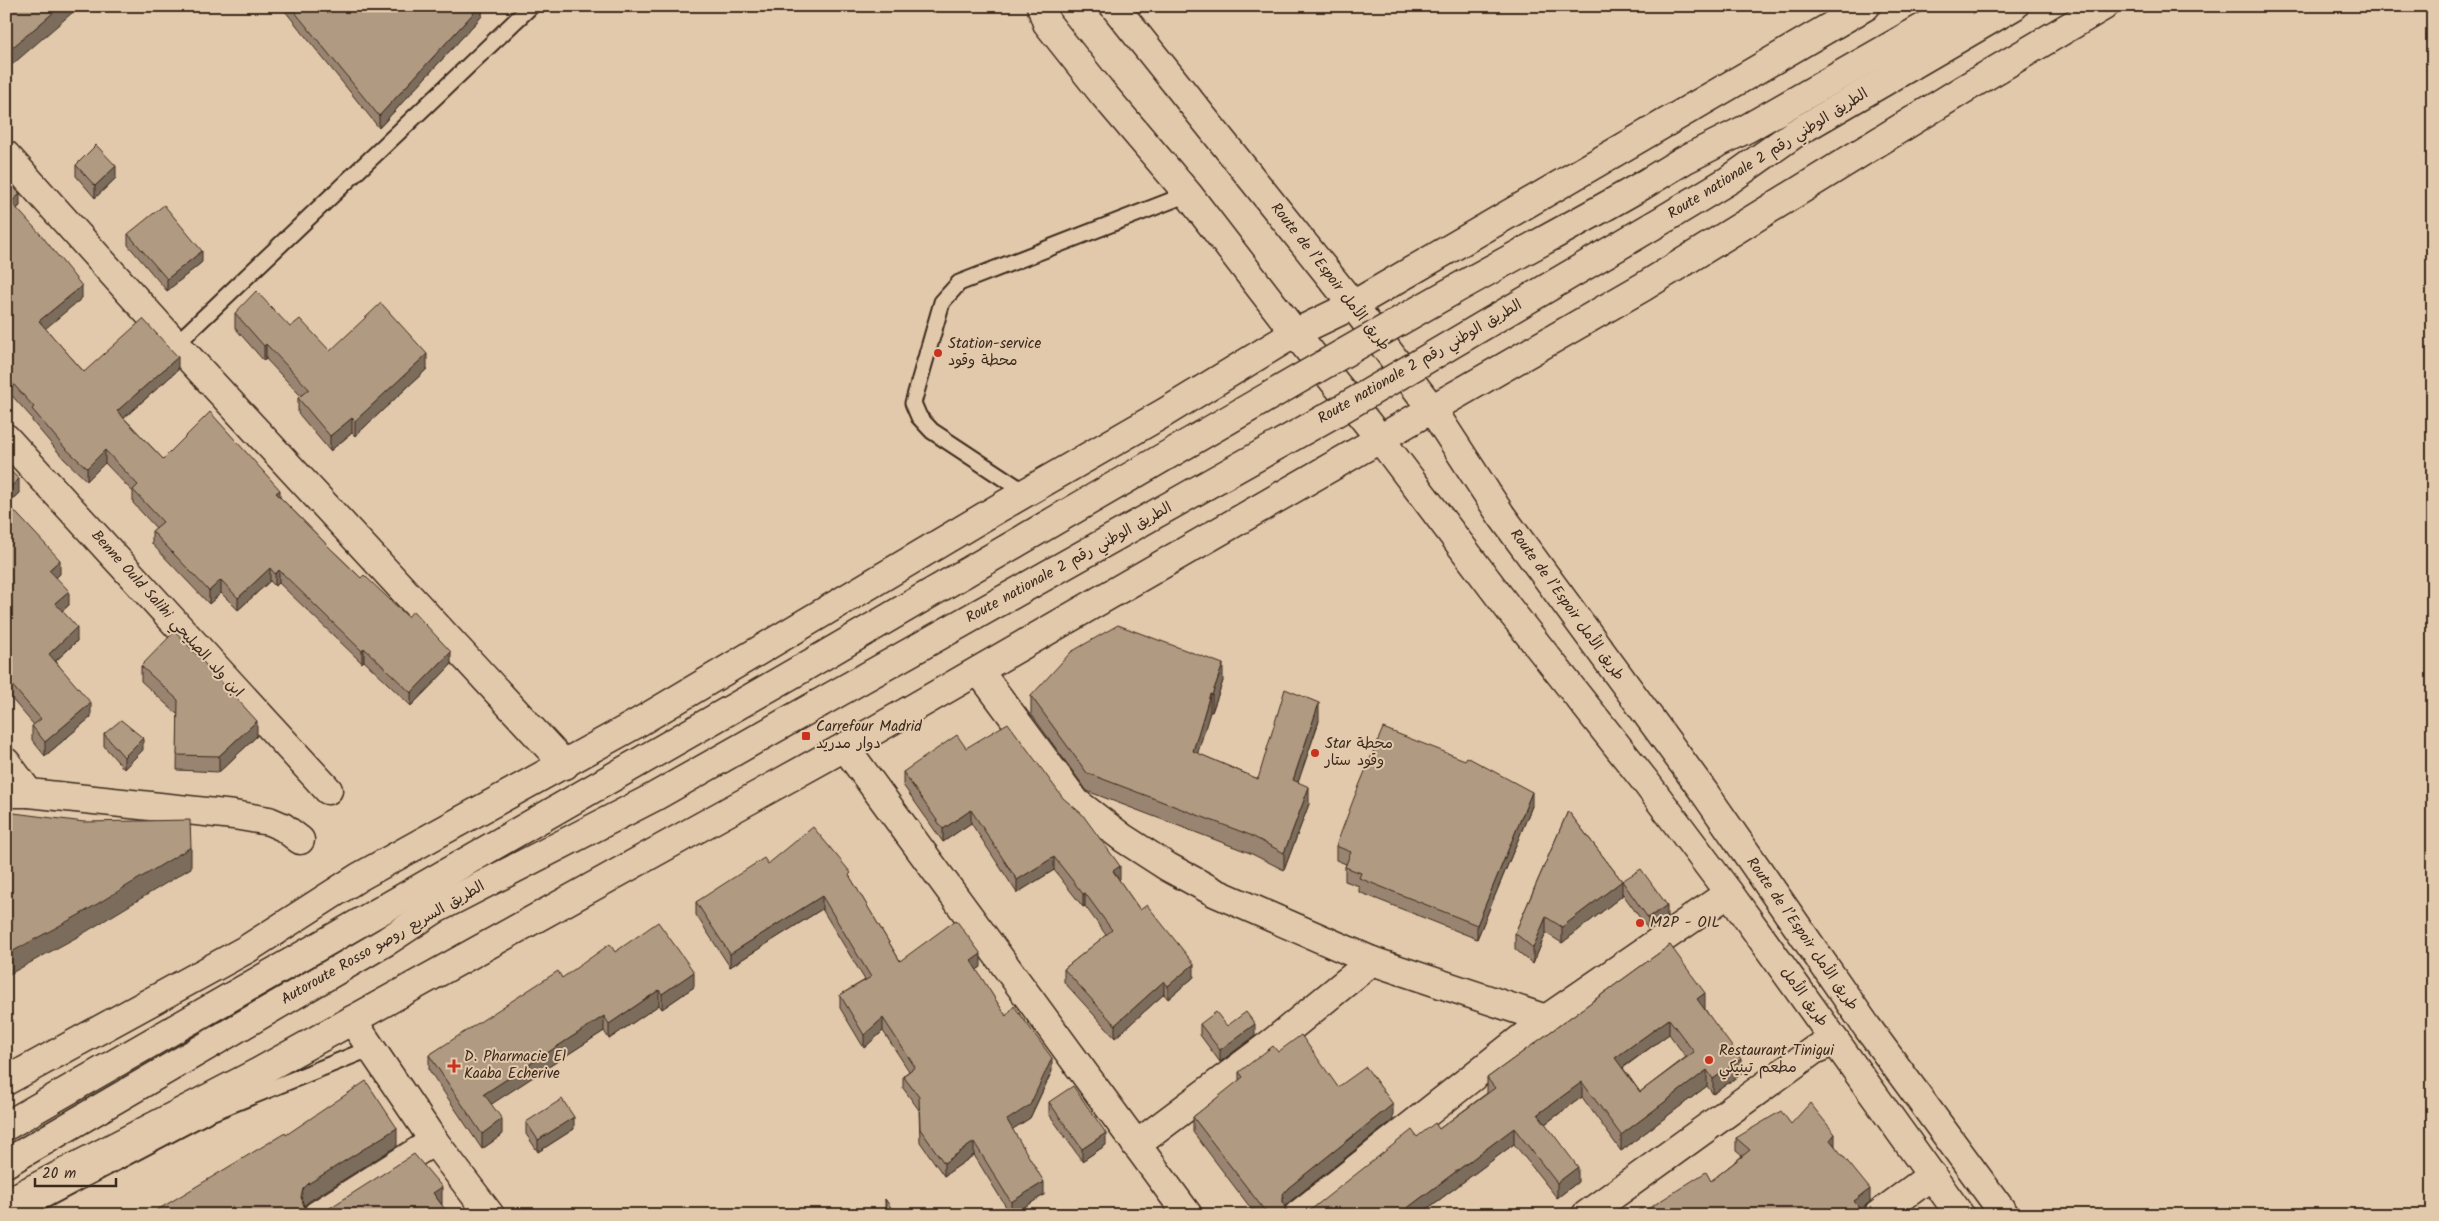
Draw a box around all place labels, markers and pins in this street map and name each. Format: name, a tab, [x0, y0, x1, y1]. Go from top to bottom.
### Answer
place label: Station-service محطة وقود	[948, 332, 1042, 373]
marker: Station-service محطة وقود	[932, 347, 944, 359]
place label: Carrefour Madrid دوار مدريد	[816, 715, 922, 756]
marker: Carrefour Madrid دوار مدريد	[800, 730, 812, 742]
place label: Star محطة وقود ستار	[1324, 732, 1393, 773]
marker: Star محطة وقود ستار	[1309, 747, 1321, 759]
place label: M2P - OIL	[1650, 911, 1720, 935]
marker: M2P - OIL	[1634, 917, 1646, 929]
place label: Restaurant Tinigui مطعم تينيكي	[1719, 1039, 1835, 1080]
place label: D. Pharmacie El Kaaba Echerive	[464, 1045, 566, 1086]
marker: Restaurant Tinigui مطعم تينيكي	[1703, 1054, 1715, 1066]
marker: D. Pharmacie El Kaaba Echerive	[448, 1060, 460, 1072]

